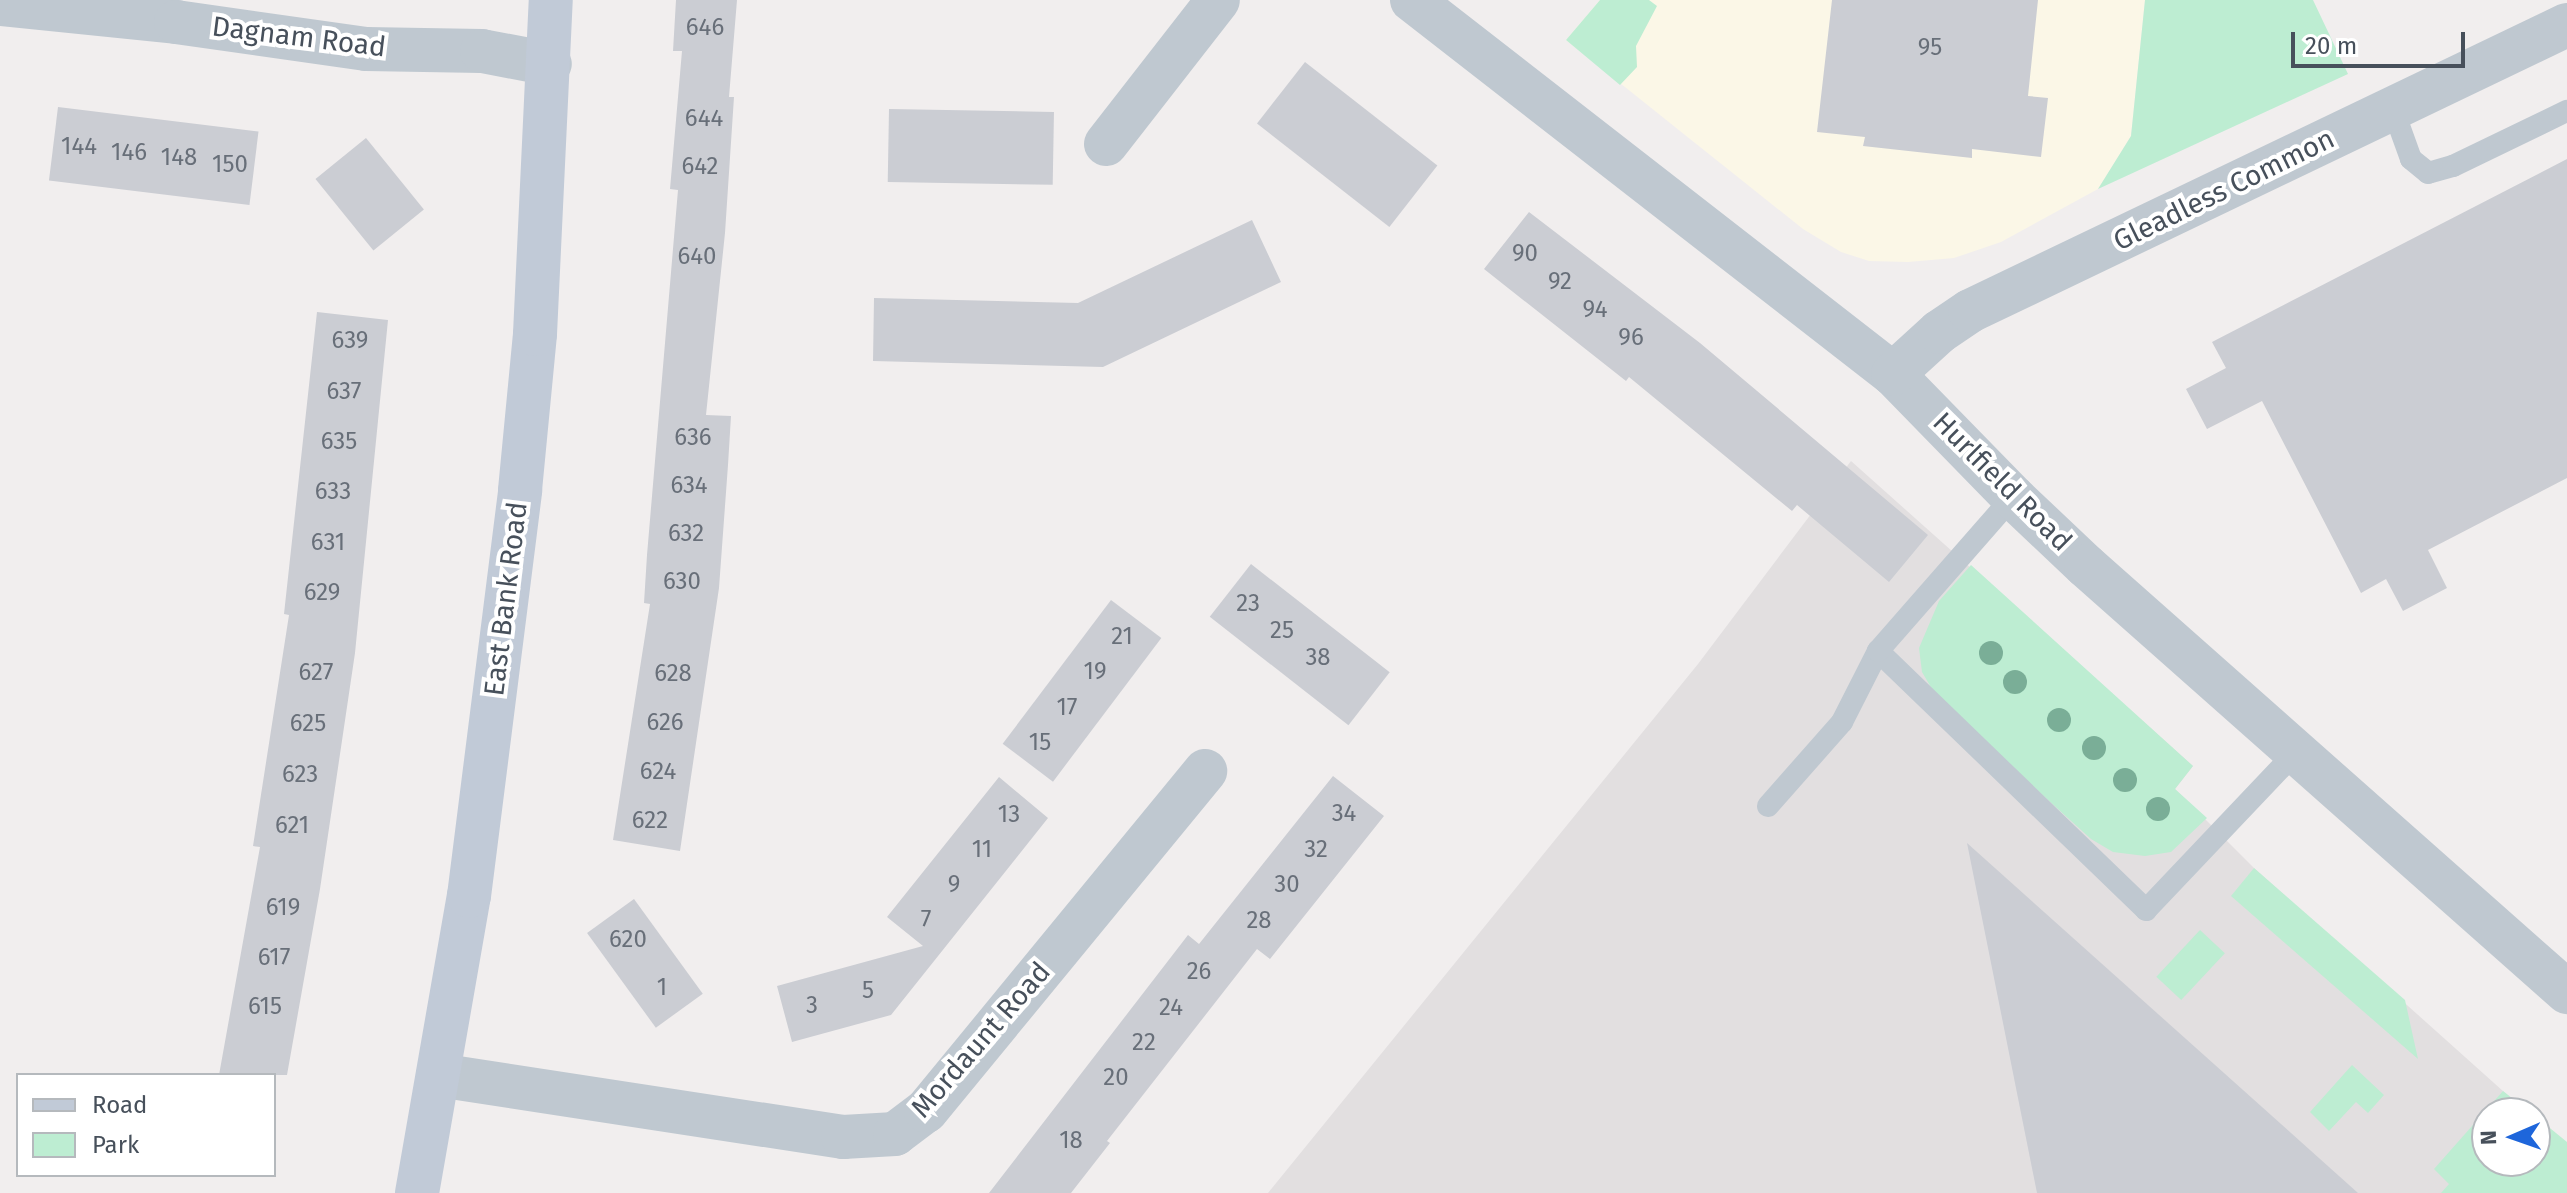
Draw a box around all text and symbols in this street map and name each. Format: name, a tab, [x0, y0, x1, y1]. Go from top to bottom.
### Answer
street label: Dagnam Road	[210, 10, 388, 64]
house number: 646	[686, 14, 724, 42]
scale bar	[2295, 16, 2469, 66]
text: 20 m	[2305, 32, 2357, 60]
house number: 95	[1918, 34, 1942, 62]
house number: 644	[685, 105, 723, 133]
street label: Gleadless Common	[2108, 122, 2340, 258]
house number: 144	[61, 133, 97, 161]
house number: 146	[111, 139, 147, 167]
house number: 148	[161, 144, 197, 172]
house number: 150	[212, 151, 248, 179]
house number: 642	[682, 153, 718, 181]
house number: 90	[1512, 240, 1538, 268]
house number: 640	[678, 243, 716, 271]
house number: 92	[1548, 268, 1572, 296]
house number: 94	[1582, 296, 1608, 324]
house number: 96	[1618, 324, 1644, 352]
house number: 639	[332, 327, 368, 355]
house number: 637	[326, 378, 362, 406]
street label: Hurlfield Road	[1926, 406, 2078, 558]
house number: 636	[674, 424, 712, 452]
house number: 635	[321, 428, 357, 456]
house number: 634	[670, 472, 708, 500]
house number: 633	[315, 478, 351, 506]
street label: East Bank Road	[477, 500, 535, 698]
house number: 632	[668, 520, 704, 548]
house number: 631	[311, 529, 345, 557]
house number: 630	[663, 568, 701, 596]
house number: 629	[304, 579, 340, 607]
house number: 23	[1236, 590, 1260, 618]
house number: 25	[1270, 617, 1294, 645]
house number: 21	[1111, 623, 1133, 651]
house number: 38	[1305, 644, 1331, 672]
house number: 19	[1084, 658, 1106, 686]
house number: 627	[299, 659, 333, 687]
house number: 628	[654, 660, 692, 688]
house number: 17	[1056, 694, 1078, 722]
house number: 626	[646, 709, 684, 737]
house number: 625	[290, 710, 326, 738]
house number: 15	[1029, 729, 1051, 757]
house number: 624	[640, 758, 676, 786]
house number: 623	[282, 761, 318, 789]
house number: 34	[1332, 800, 1356, 828]
house number: 13	[998, 801, 1020, 829]
house number: 622	[632, 807, 668, 835]
house number: 621	[275, 812, 309, 840]
house number: 11	[972, 836, 992, 864]
house number: 32	[1304, 836, 1328, 864]
house number: 9	[948, 871, 960, 899]
house number: 30	[1274, 871, 1300, 899]
house number: 619	[266, 894, 300, 922]
house number: 7	[921, 906, 931, 934]
house number: 28	[1246, 907, 1272, 935]
house number: 620	[609, 926, 647, 954]
house number: 617	[258, 944, 290, 972]
street label: Mordaunt Road	[904, 955, 1058, 1125]
house number: 26	[1187, 958, 1211, 986]
house number: 1	[657, 974, 667, 1002]
house number: 5	[862, 977, 874, 1005]
house number: 3	[806, 992, 818, 1020]
house number: 615	[248, 993, 282, 1021]
house number: 24	[1159, 994, 1183, 1022]
house number: 22	[1132, 1029, 1156, 1057]
house number: 20	[1103, 1064, 1129, 1092]
legend	[16, 1073, 276, 1177]
text: Road	[92, 1091, 147, 1119]
north arrow	[2471, 1097, 2551, 1177]
house number: 18	[1059, 1127, 1083, 1155]
text: N	[2475, 1130, 2502, 1146]
text: Park	[92, 1131, 139, 1159]

